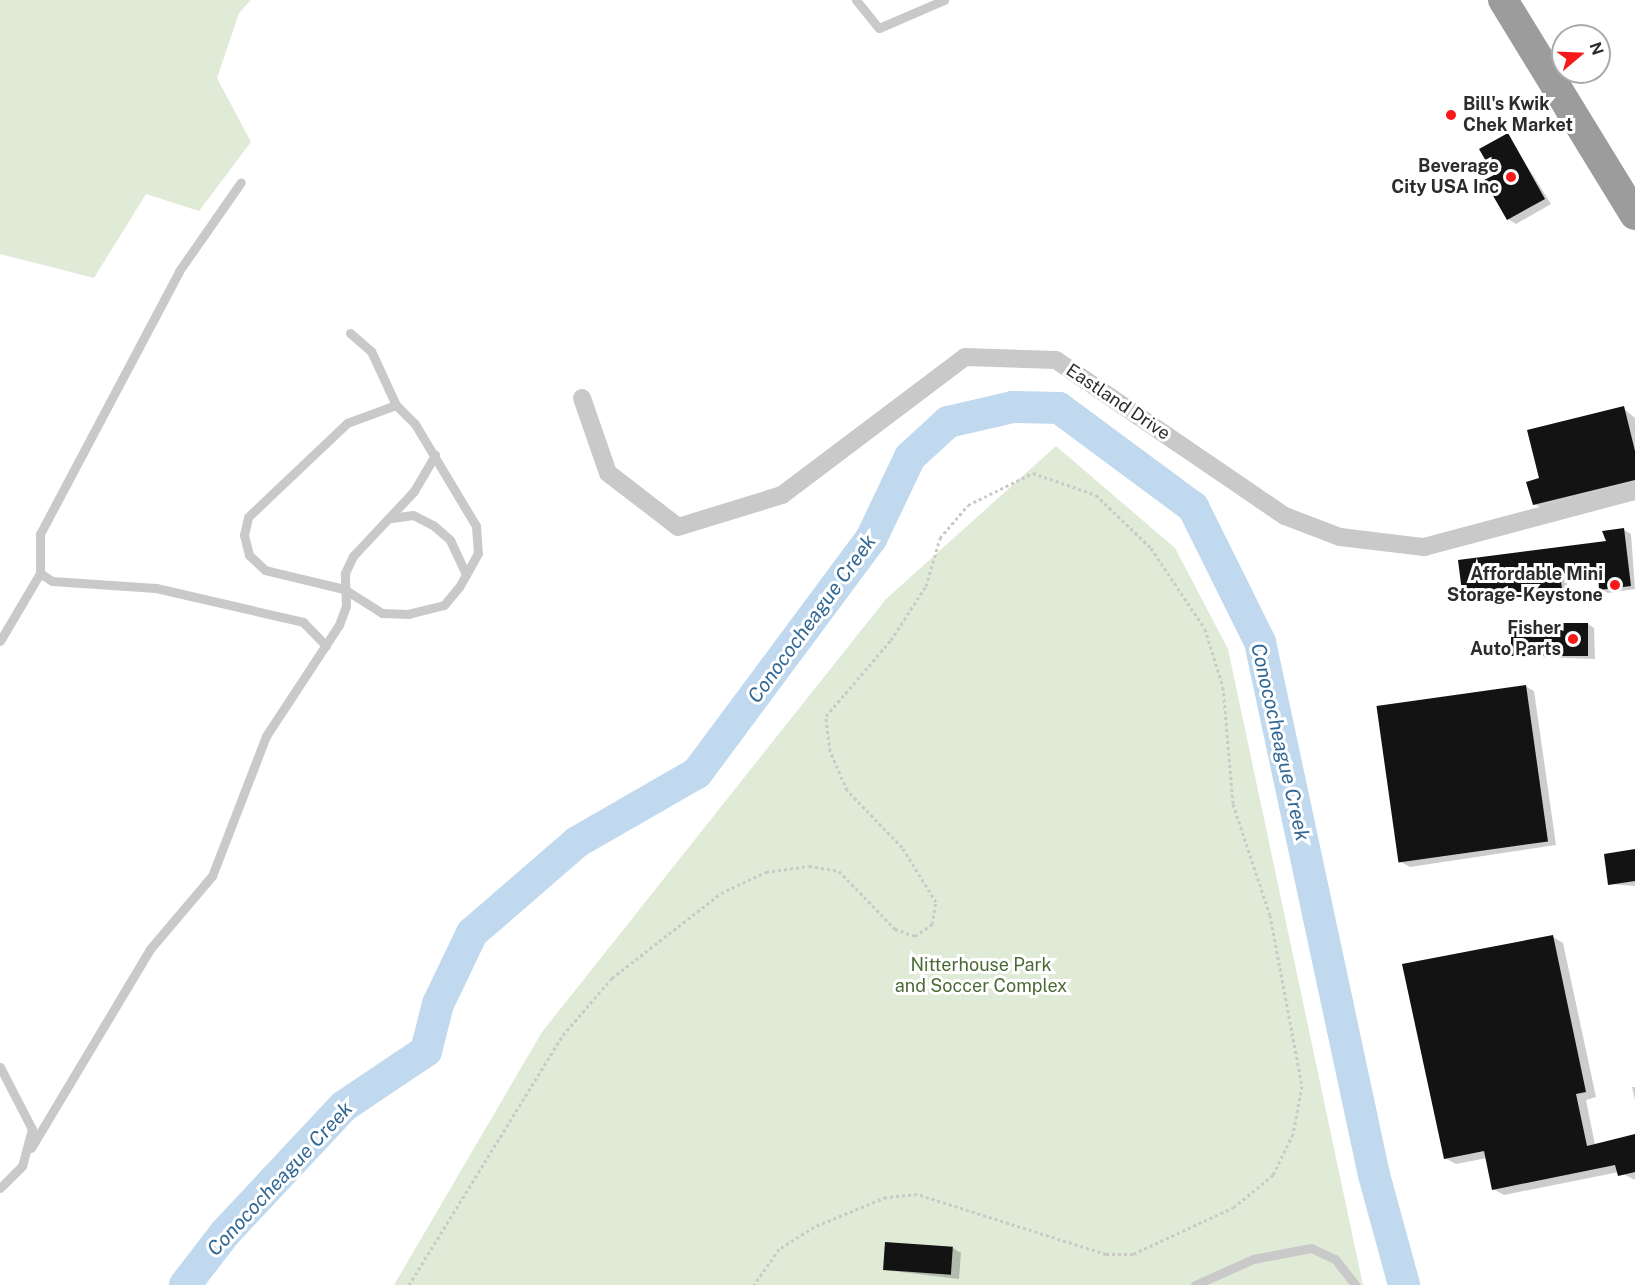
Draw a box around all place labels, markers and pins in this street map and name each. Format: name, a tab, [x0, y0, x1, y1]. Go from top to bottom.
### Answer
place label: Bill's Kwik Chek Market	[1463, 94, 1573, 136]
marker: Bill's Kwik Chek Market	[1444, 108, 1458, 122]
place label: Beverage City USA Inc	[1391, 156, 1499, 198]
marker: Beverage City USA Inc	[1504, 170, 1518, 184]
place label: Affordable Mini Storage-Keystone	[1447, 564, 1603, 606]
marker: Affordable Mini Storage-Keystone	[1608, 578, 1622, 592]
place label: Fisher Auto Parts	[1470, 618, 1561, 660]
marker: Fisher Auto Parts	[1566, 632, 1580, 646]

